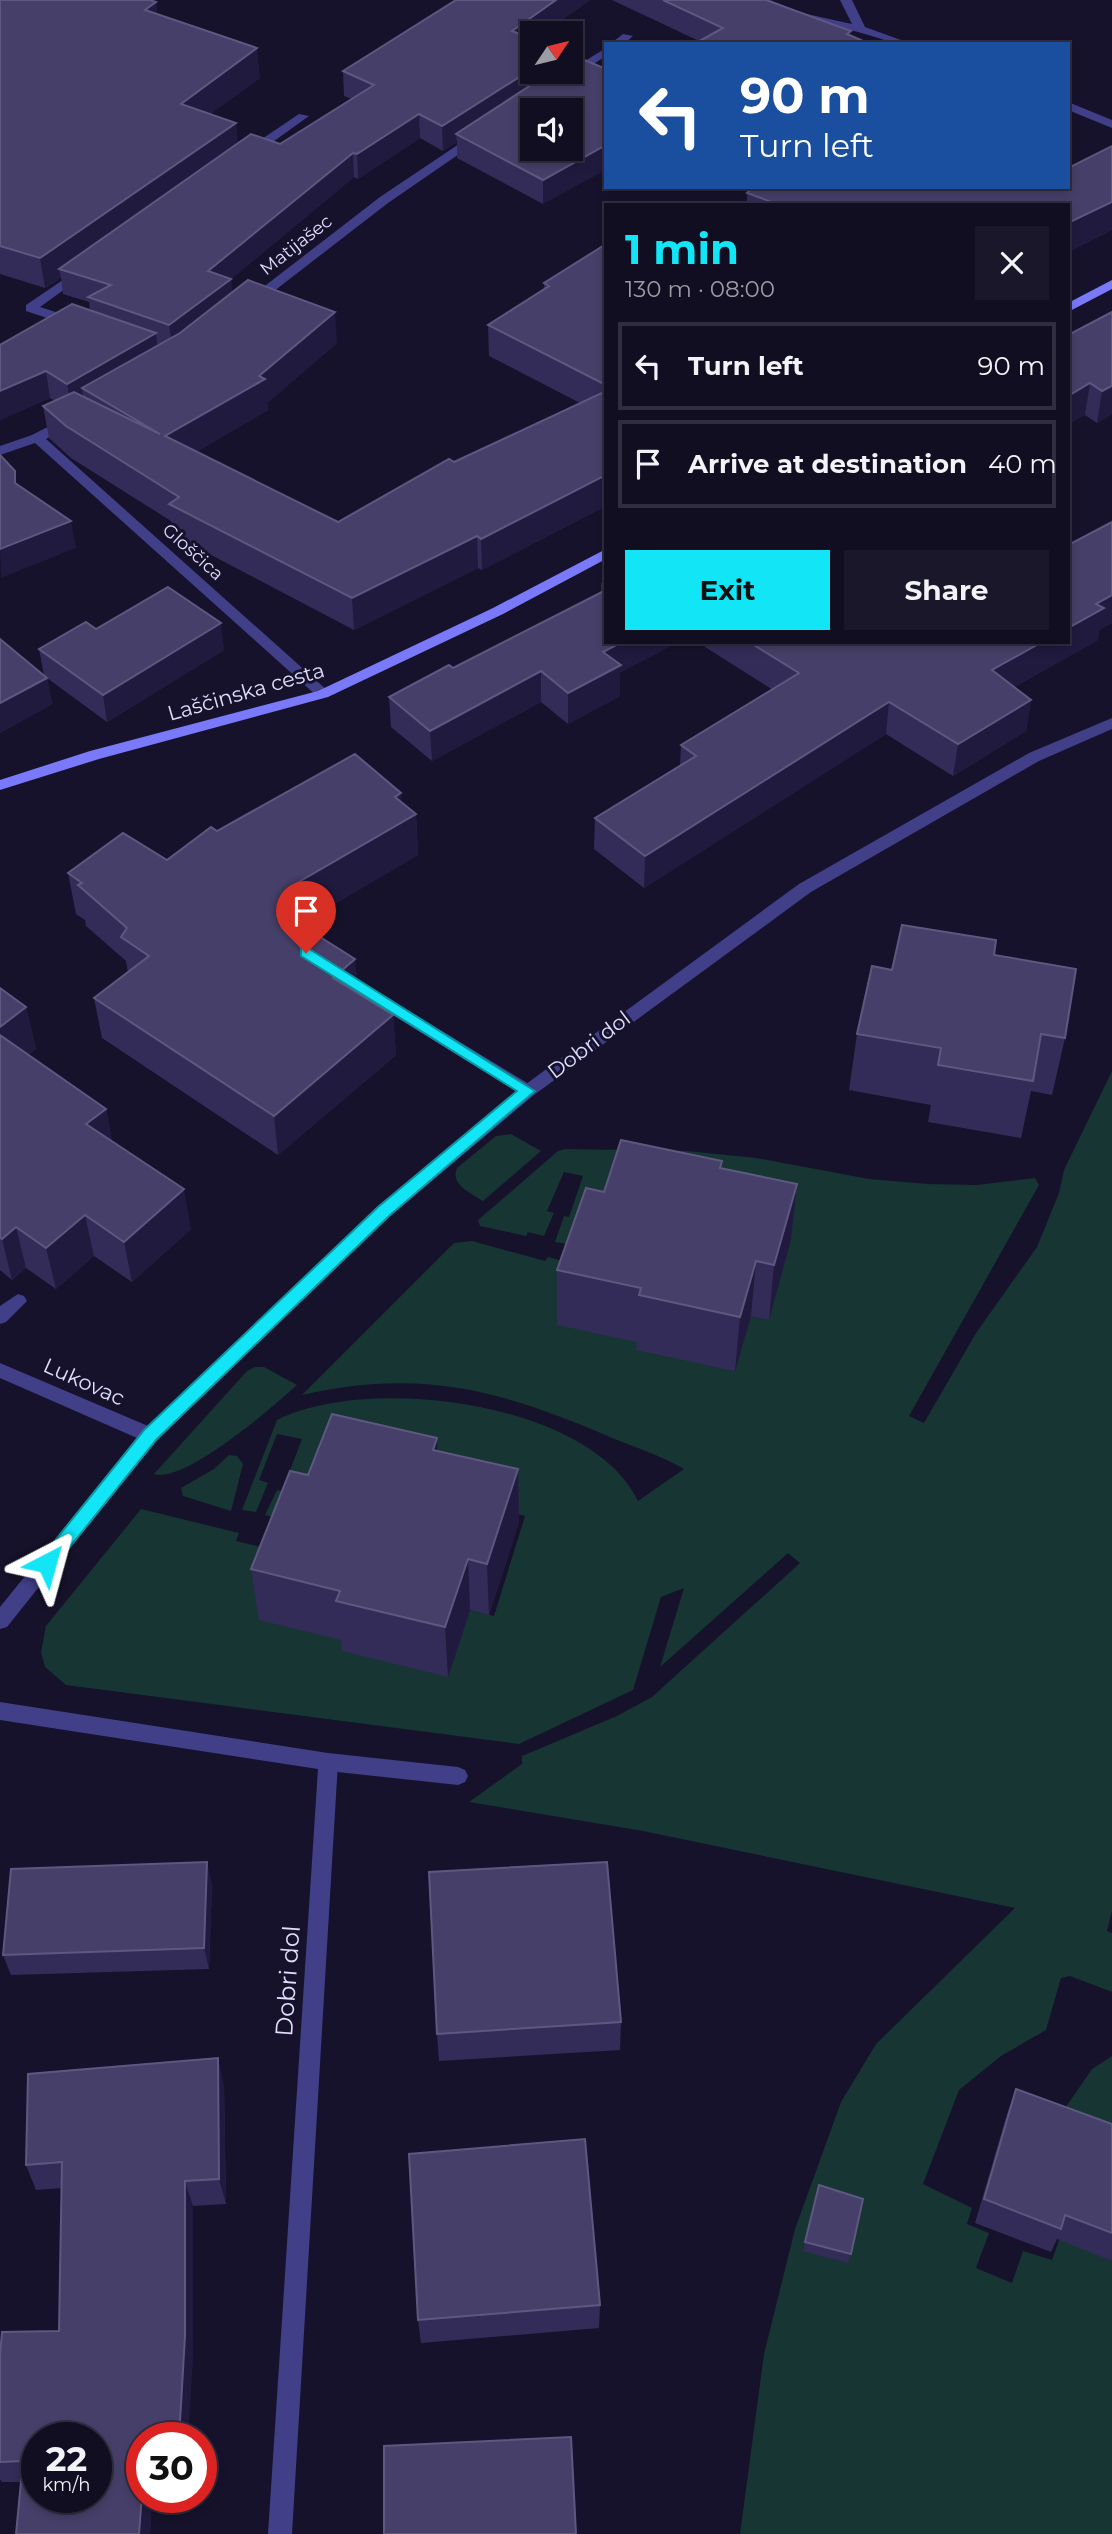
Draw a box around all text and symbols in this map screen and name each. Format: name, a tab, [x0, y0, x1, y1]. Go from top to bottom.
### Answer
north arrow	[520, 21, 583, 84]
map controls	[520, 21, 583, 161]
text: 90 m	[740, 66, 870, 125]
icon: left	[625, 70, 716, 161]
button: sound	[520, 98, 583, 161]
text: Turn left	[740, 126, 874, 165]
street label: Matijašec	[256, 210, 336, 280]
text: 1 min	[625, 223, 739, 275]
button: close	[975, 226, 1049, 300]
text: 130 m · 08:00	[625, 275, 775, 303]
icon: left	[629, 347, 667, 385]
text: Turn left	[688, 350, 804, 382]
text: 90 m	[978, 350, 1045, 382]
icon: arrive	[629, 445, 667, 483]
text: Arrive at destination	[688, 448, 967, 480]
text: 40 m	[988, 448, 1057, 480]
street label: Gloščica	[158, 519, 228, 585]
button: Exit	[625, 550, 830, 630]
button: Share	[844, 550, 1049, 630]
street label: Laščinska cesta	[165, 657, 327, 726]
pin	[276, 881, 336, 953]
icon: arrive	[287, 892, 325, 930]
street label: Dobri dol	[542, 1005, 635, 1084]
street label: Lukovac	[40, 1353, 129, 1411]
position arrow	[10, 1526, 84, 1600]
street label: Dobri dol	[269, 1925, 306, 2037]
speed limit sign: 30	[126, 2422, 217, 2513]
text: 22	[46, 2437, 87, 2480]
text: km/h	[42, 2474, 91, 2496]

